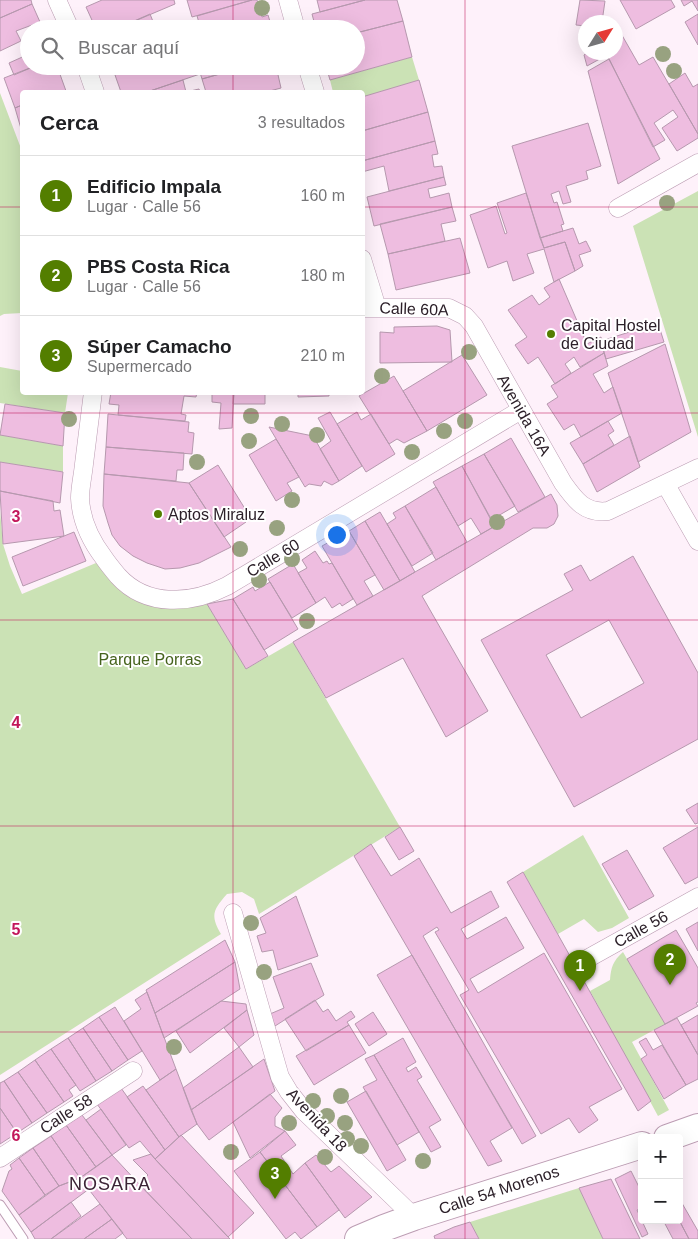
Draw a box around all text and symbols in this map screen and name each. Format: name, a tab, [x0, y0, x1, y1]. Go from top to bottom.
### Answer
north arrow	[578, 15, 623, 60]
search box	[20, 20, 365, 75]
icon: search	[38, 34, 66, 62]
text: Buscar aquí	[78, 37, 179, 58]
text: Cerca	[40, 111, 98, 134]
text: 3 resultados	[258, 114, 345, 131]
text: Edificio Impala	[87, 176, 221, 197]
text: 1	[52, 187, 60, 204]
text: 160 m	[301, 187, 345, 204]
text: Lugar · Calle 56	[87, 198, 201, 215]
text: PBS Costa Rica	[87, 256, 230, 277]
text: 2	[52, 267, 60, 284]
text: 180 m	[301, 267, 345, 284]
text: Lugar · Calle 56	[87, 278, 201, 295]
street label: Calle 60A	[379, 299, 449, 319]
place label: Capital Hostel de Ciudad	[561, 317, 661, 352]
marker: Capital Hostel de Ciudad	[545, 328, 557, 340]
text: Súper Camacho	[87, 336, 232, 357]
text: 3	[52, 347, 60, 364]
text: 210 m	[301, 347, 345, 364]
text: Supermercado	[87, 358, 192, 375]
street label: Avenida 16A	[494, 372, 554, 459]
place label: Aptos Miraluz	[168, 506, 265, 523]
text: 3	[12, 508, 21, 525]
marker: Aptos Miraluz	[152, 508, 164, 520]
your location	[324, 522, 350, 548]
street label: Calle 60	[243, 536, 303, 580]
park label: Parque Porras	[98, 651, 202, 668]
text: 4	[12, 714, 21, 731]
street label: Calle 56	[611, 907, 671, 951]
text: 5	[12, 921, 21, 938]
pin: 2	[654, 944, 686, 985]
pin: 1	[564, 950, 596, 991]
street label: Avenida 18	[284, 1085, 350, 1155]
street label: Calle 58	[37, 1091, 95, 1137]
text: 6	[12, 1127, 21, 1144]
map controls	[638, 1134, 683, 1224]
button: +	[638, 1134, 683, 1179]
pin: 3	[259, 1158, 291, 1199]
street label: Calle 54 Morenos	[437, 1163, 561, 1217]
district label: NOSARA	[69, 1174, 151, 1194]
button: −	[638, 1179, 683, 1224]

